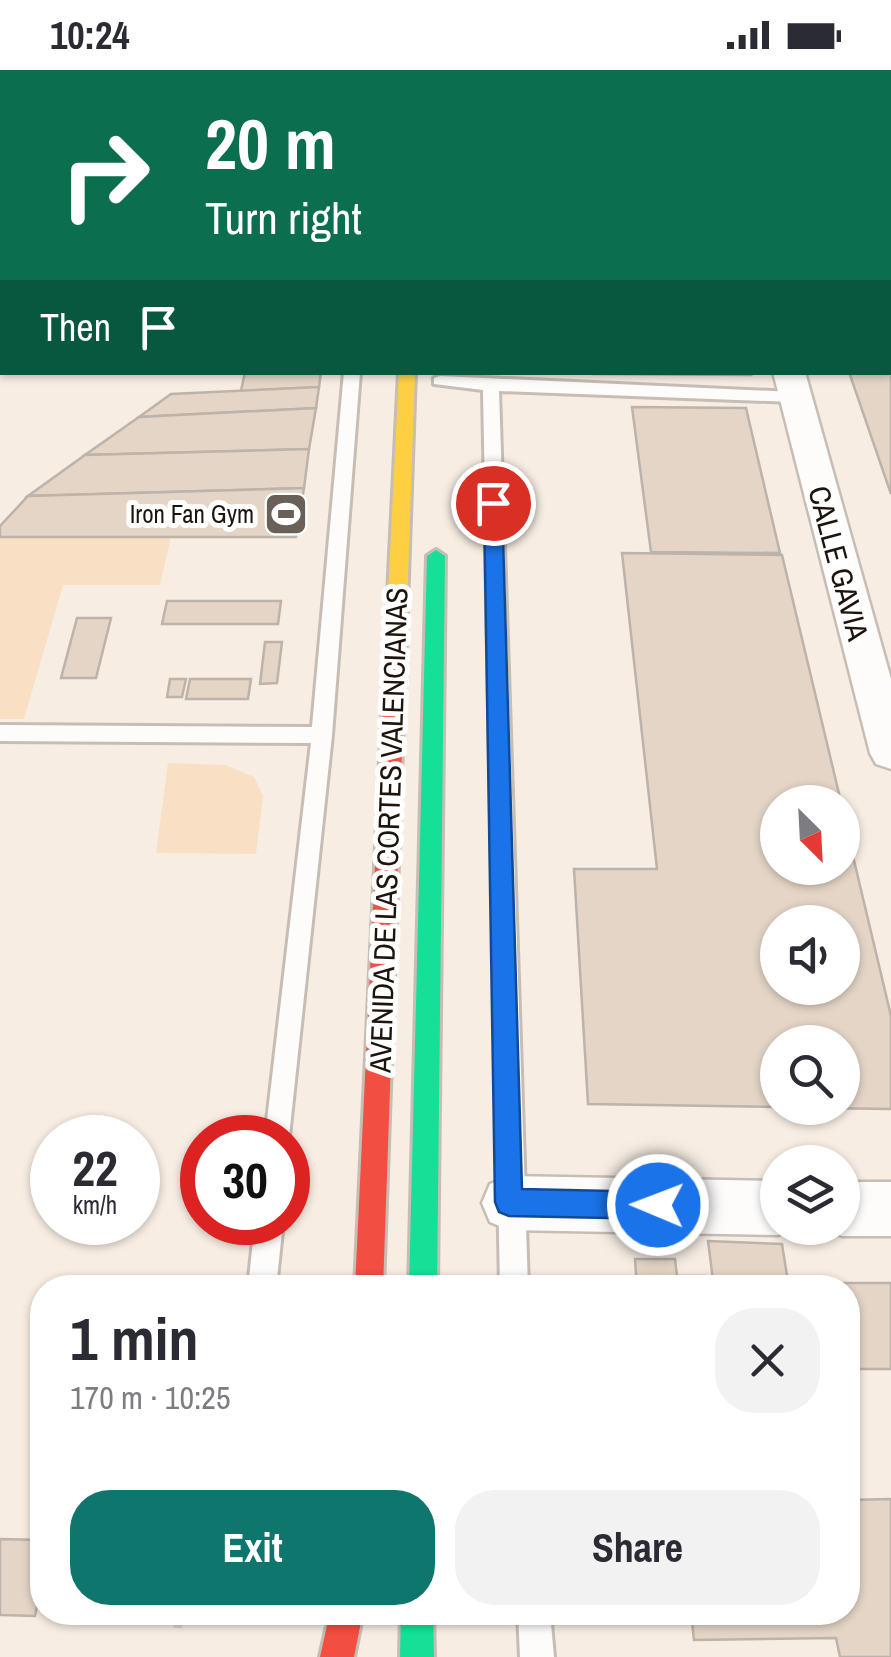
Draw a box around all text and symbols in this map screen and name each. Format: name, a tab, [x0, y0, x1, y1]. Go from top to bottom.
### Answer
text: 10:24	[50, 10, 130, 61]
text: 20 m	[205, 97, 336, 191]
icon: right	[40, 110, 170, 240]
text: Turn right	[205, 187, 362, 248]
icon: arrive	[131, 300, 186, 355]
text: Then	[40, 302, 111, 353]
pin	[451, 461, 536, 546]
icon: arrive	[466, 476, 521, 531]
street label: CALLE GAVIA	[799, 481, 879, 645]
sports icon: Iron Fan Gym	[263, 491, 309, 537]
place label: Iron Fan Gym	[130, 497, 254, 531]
street label: AVENIDA DE LAS CORTES VALENCIANAS	[360, 587, 416, 1074]
north arrow	[760, 785, 860, 885]
map controls	[760, 785, 860, 1245]
button: sound	[760, 905, 860, 1005]
button: search	[760, 1025, 860, 1125]
speed limit sign: 30	[180, 1115, 310, 1245]
text: 22	[72, 1134, 118, 1202]
button: layers	[760, 1145, 860, 1245]
position arrow	[606, 1153, 710, 1257]
text: km/h	[73, 1188, 117, 1222]
text: 1 min	[70, 1298, 199, 1379]
button: close	[715, 1308, 820, 1413]
text: 170 m · 10:25	[70, 1376, 230, 1419]
button: Exit	[70, 1490, 435, 1605]
button: Share	[455, 1490, 820, 1605]

